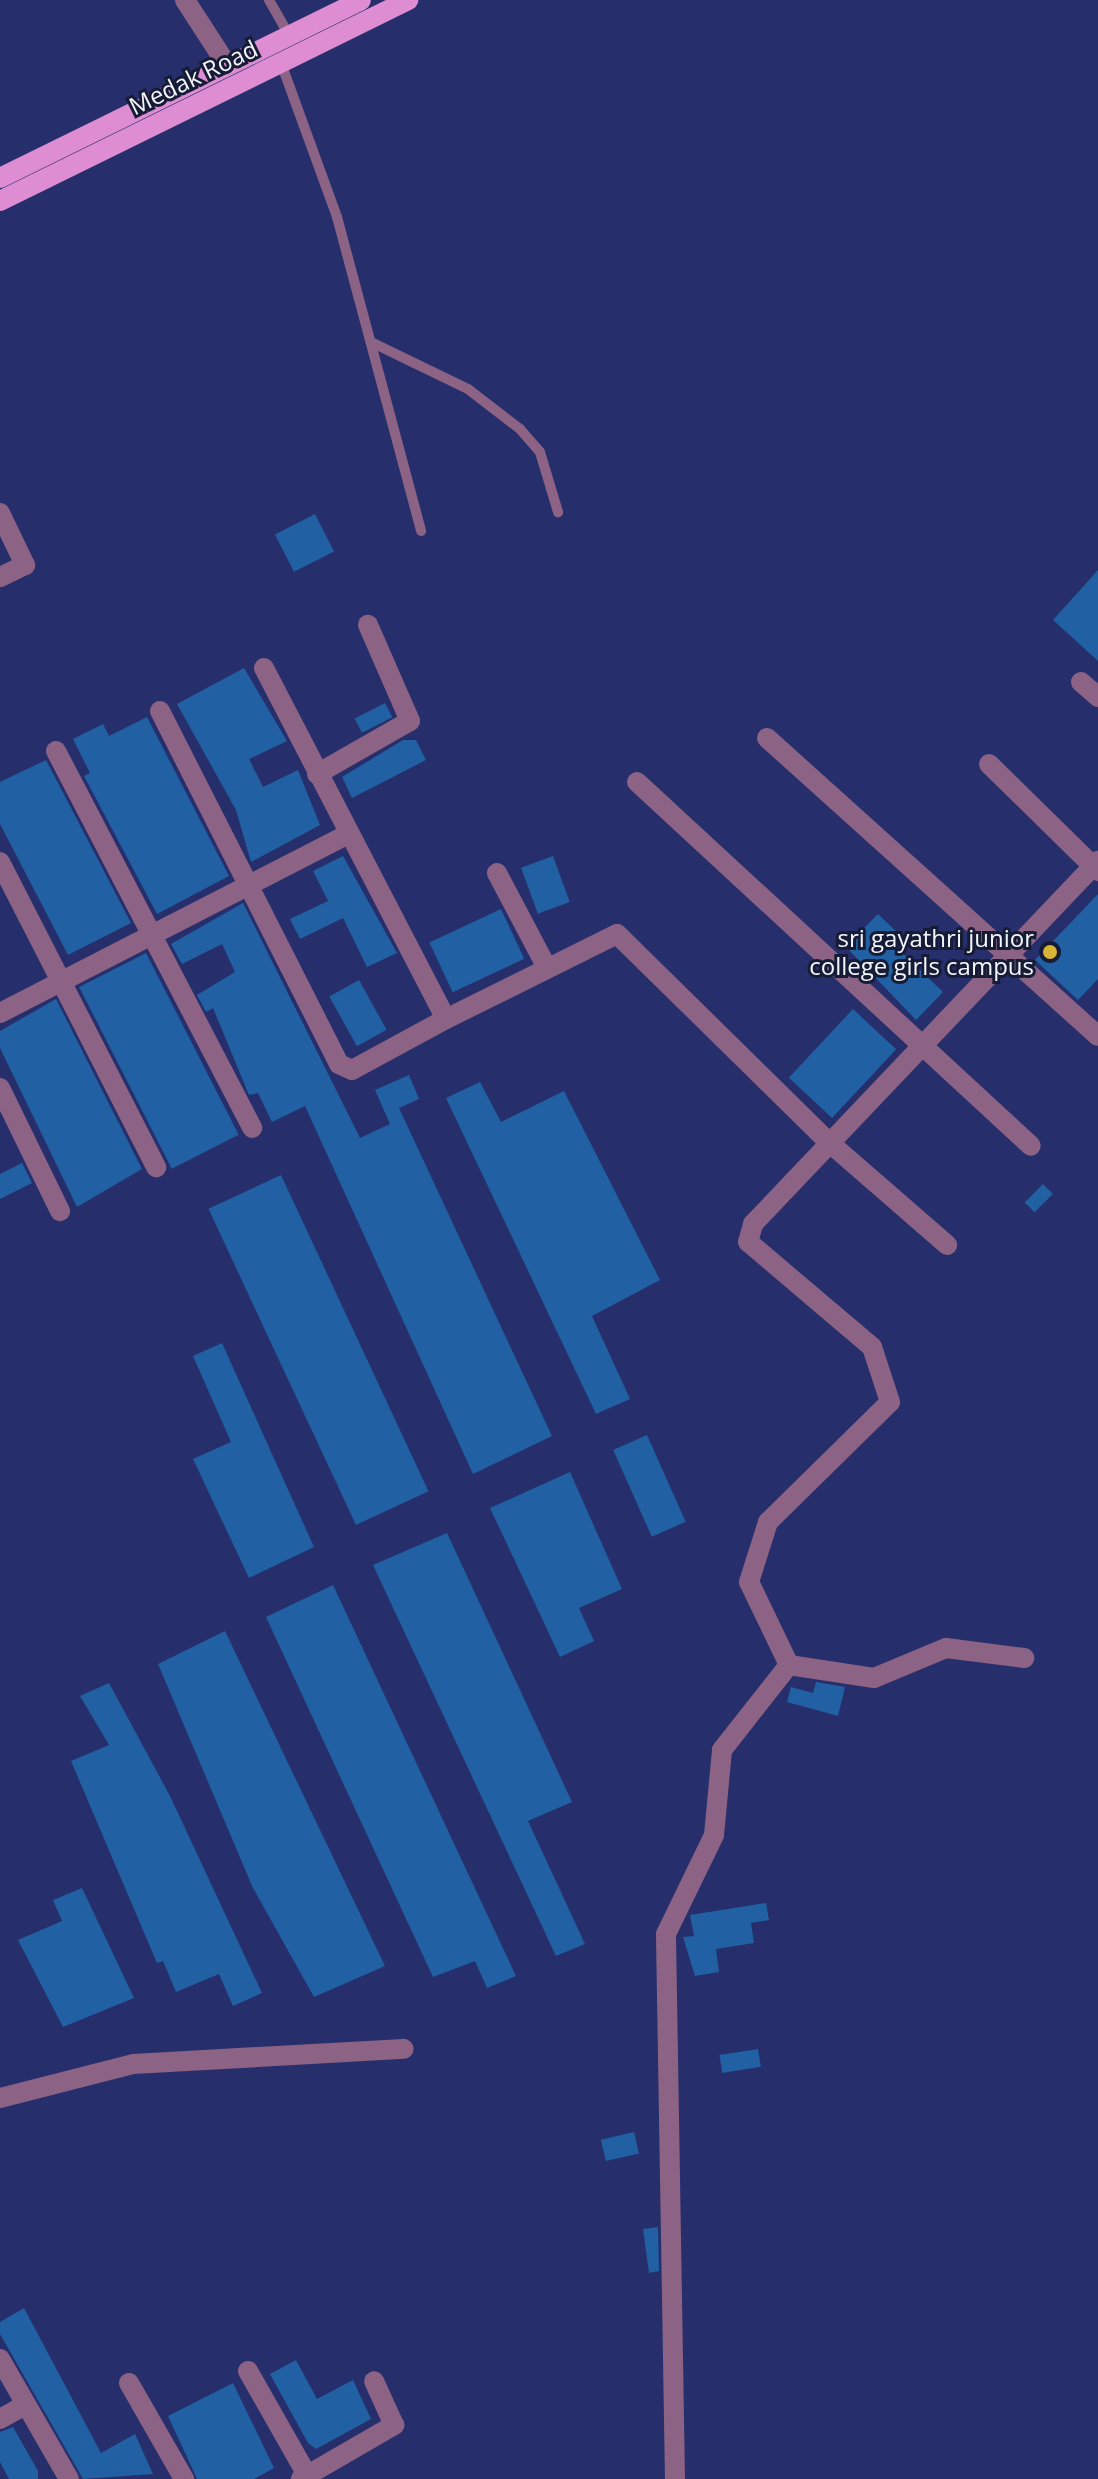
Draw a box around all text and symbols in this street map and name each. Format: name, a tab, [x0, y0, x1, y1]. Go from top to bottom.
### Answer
street label: Medak Road	[124, 34, 262, 120]
place label: sri gayathri junior college girls campus	[809, 924, 1034, 980]
marker: sri gayathri junior college girls campus	[1041, 943, 1059, 961]

